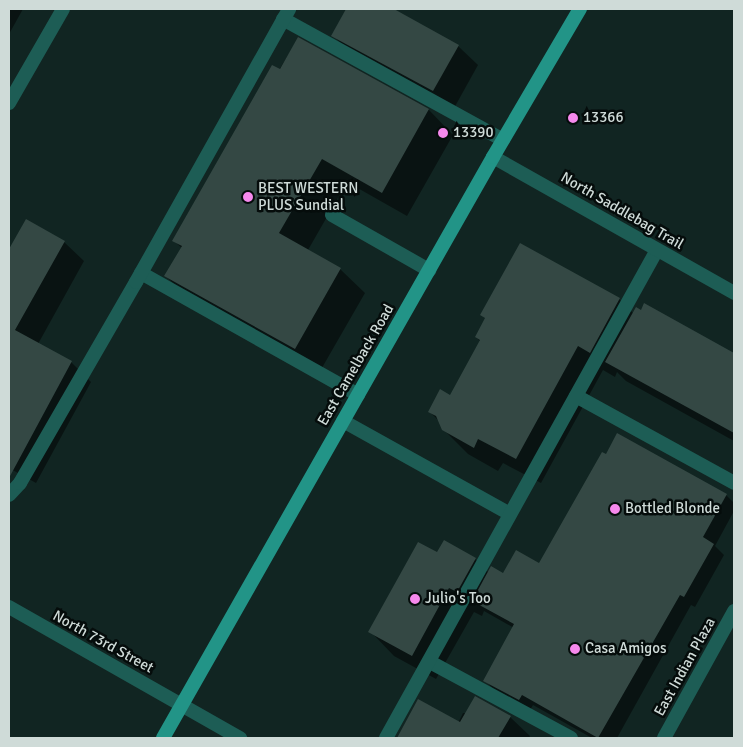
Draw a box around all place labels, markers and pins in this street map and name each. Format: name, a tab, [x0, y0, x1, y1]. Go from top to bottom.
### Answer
place label: 13366	[583, 109, 623, 127]
marker: 13366	[567, 112, 579, 124]
place label: 13390	[453, 124, 493, 142]
marker: 13390	[437, 127, 449, 139]
place label: BEST WESTERN PLUS Sundial	[258, 179, 358, 214]
marker: BEST WESTERN PLUS Sundial	[242, 191, 254, 203]
place label: Bottled Blonde	[625, 500, 720, 518]
marker: Bottled Blonde	[609, 503, 621, 515]
place label: Julio's Too	[425, 590, 491, 608]
marker: Julio's Too	[409, 593, 421, 605]
place label: Casa Amigos	[585, 640, 667, 658]
marker: Casa Amigos	[569, 643, 581, 655]

